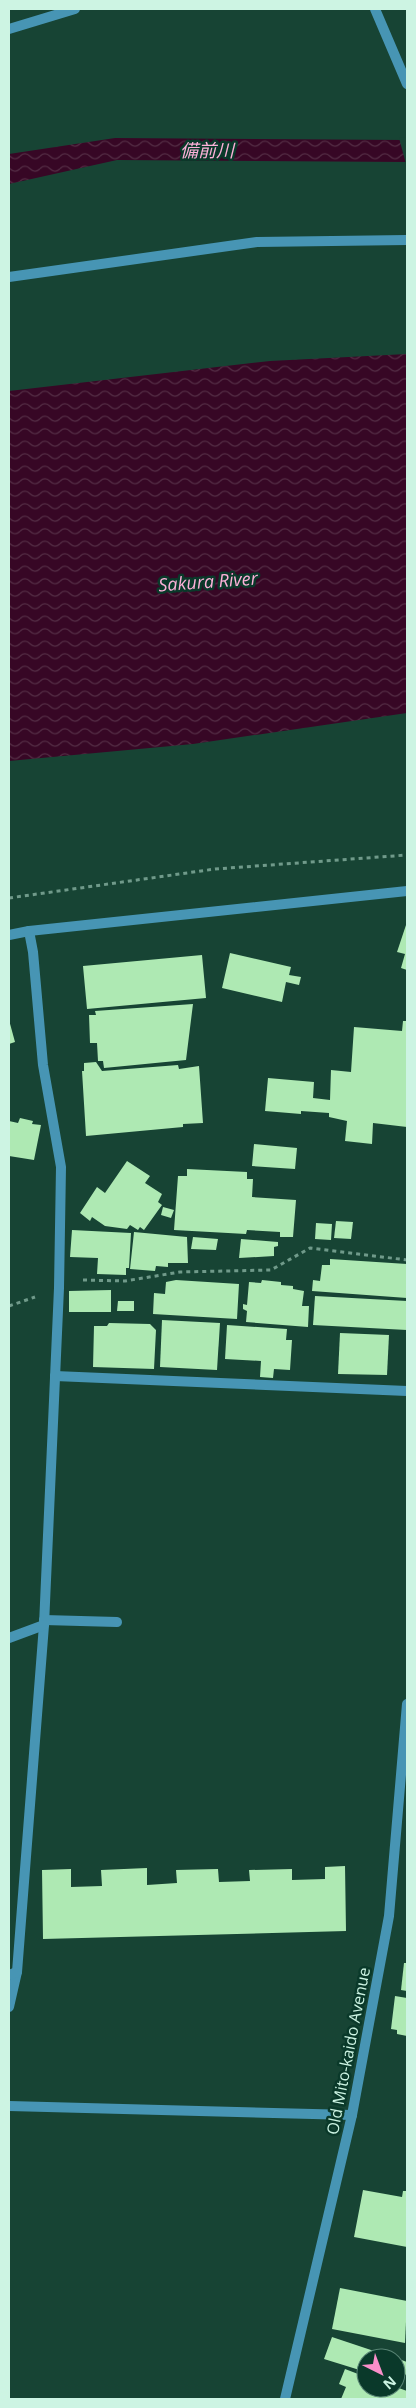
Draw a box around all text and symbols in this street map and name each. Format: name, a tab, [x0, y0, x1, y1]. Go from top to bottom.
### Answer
water label: 備前川	[180, 138, 236, 162]
water label: Sakura River	[157, 565, 259, 596]
street label: Old Mito-kaido Avenue	[321, 1965, 375, 2137]
north arrow	[356, 2348, 406, 2398]
text: N	[379, 2372, 401, 2394]

